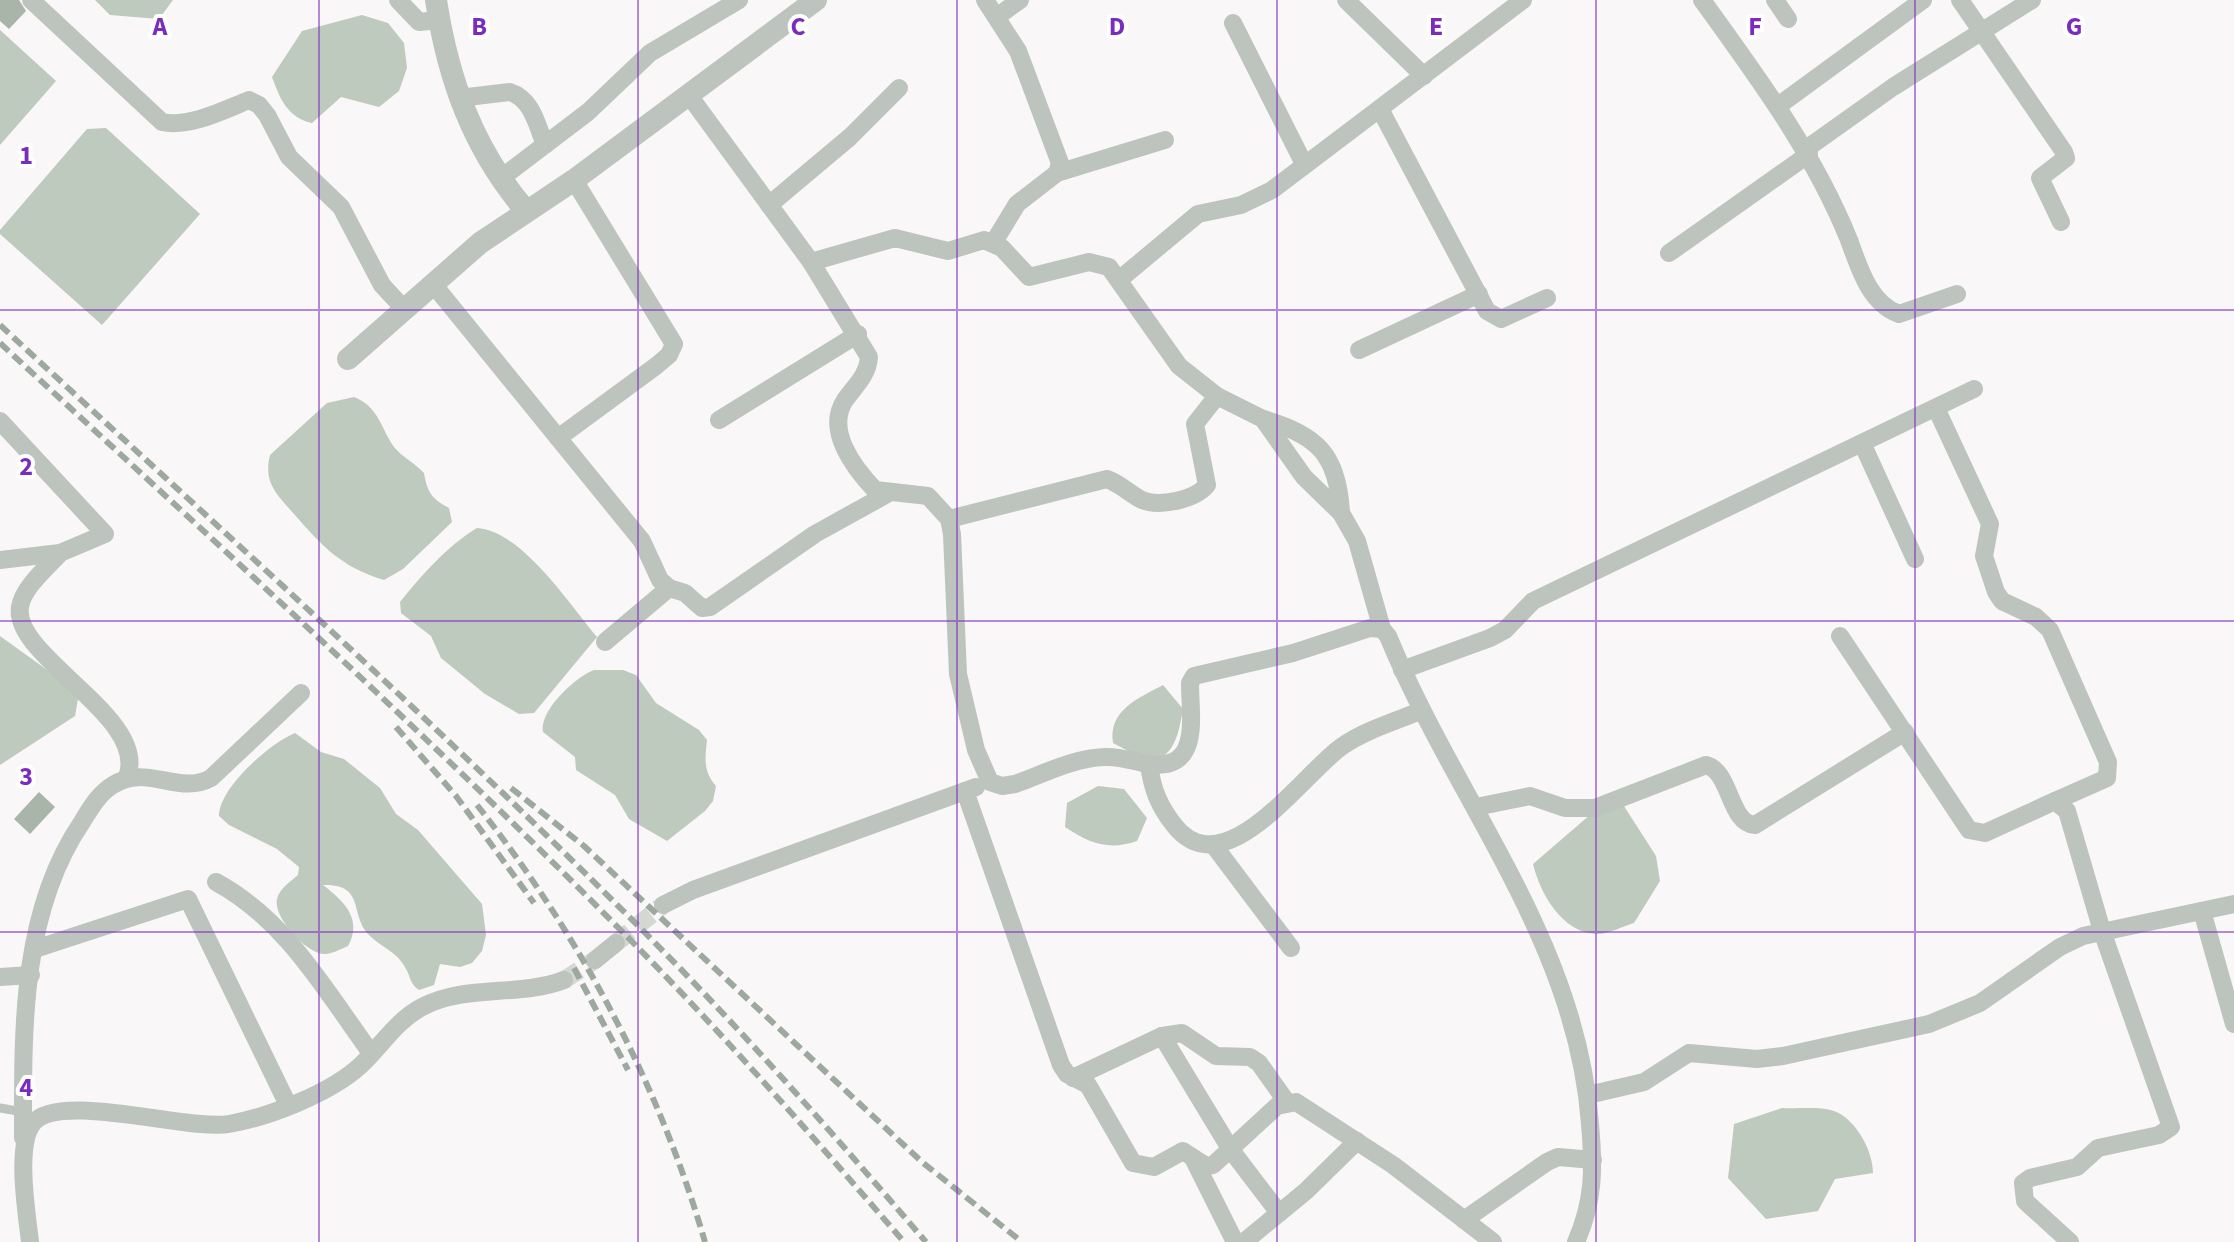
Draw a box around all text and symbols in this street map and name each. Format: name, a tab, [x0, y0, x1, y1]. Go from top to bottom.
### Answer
text: A	[152, 8, 169, 45]
text: B	[471, 8, 487, 45]
text: C	[790, 8, 806, 45]
text: D	[1109, 8, 1125, 45]
text: E	[1429, 8, 1443, 45]
text: F	[1748, 8, 1762, 45]
text: G	[2066, 8, 2082, 45]
text: 1	[19, 137, 33, 174]
text: 2	[19, 448, 33, 485]
text: 3	[19, 758, 33, 795]
text: 4	[19, 1069, 33, 1106]

